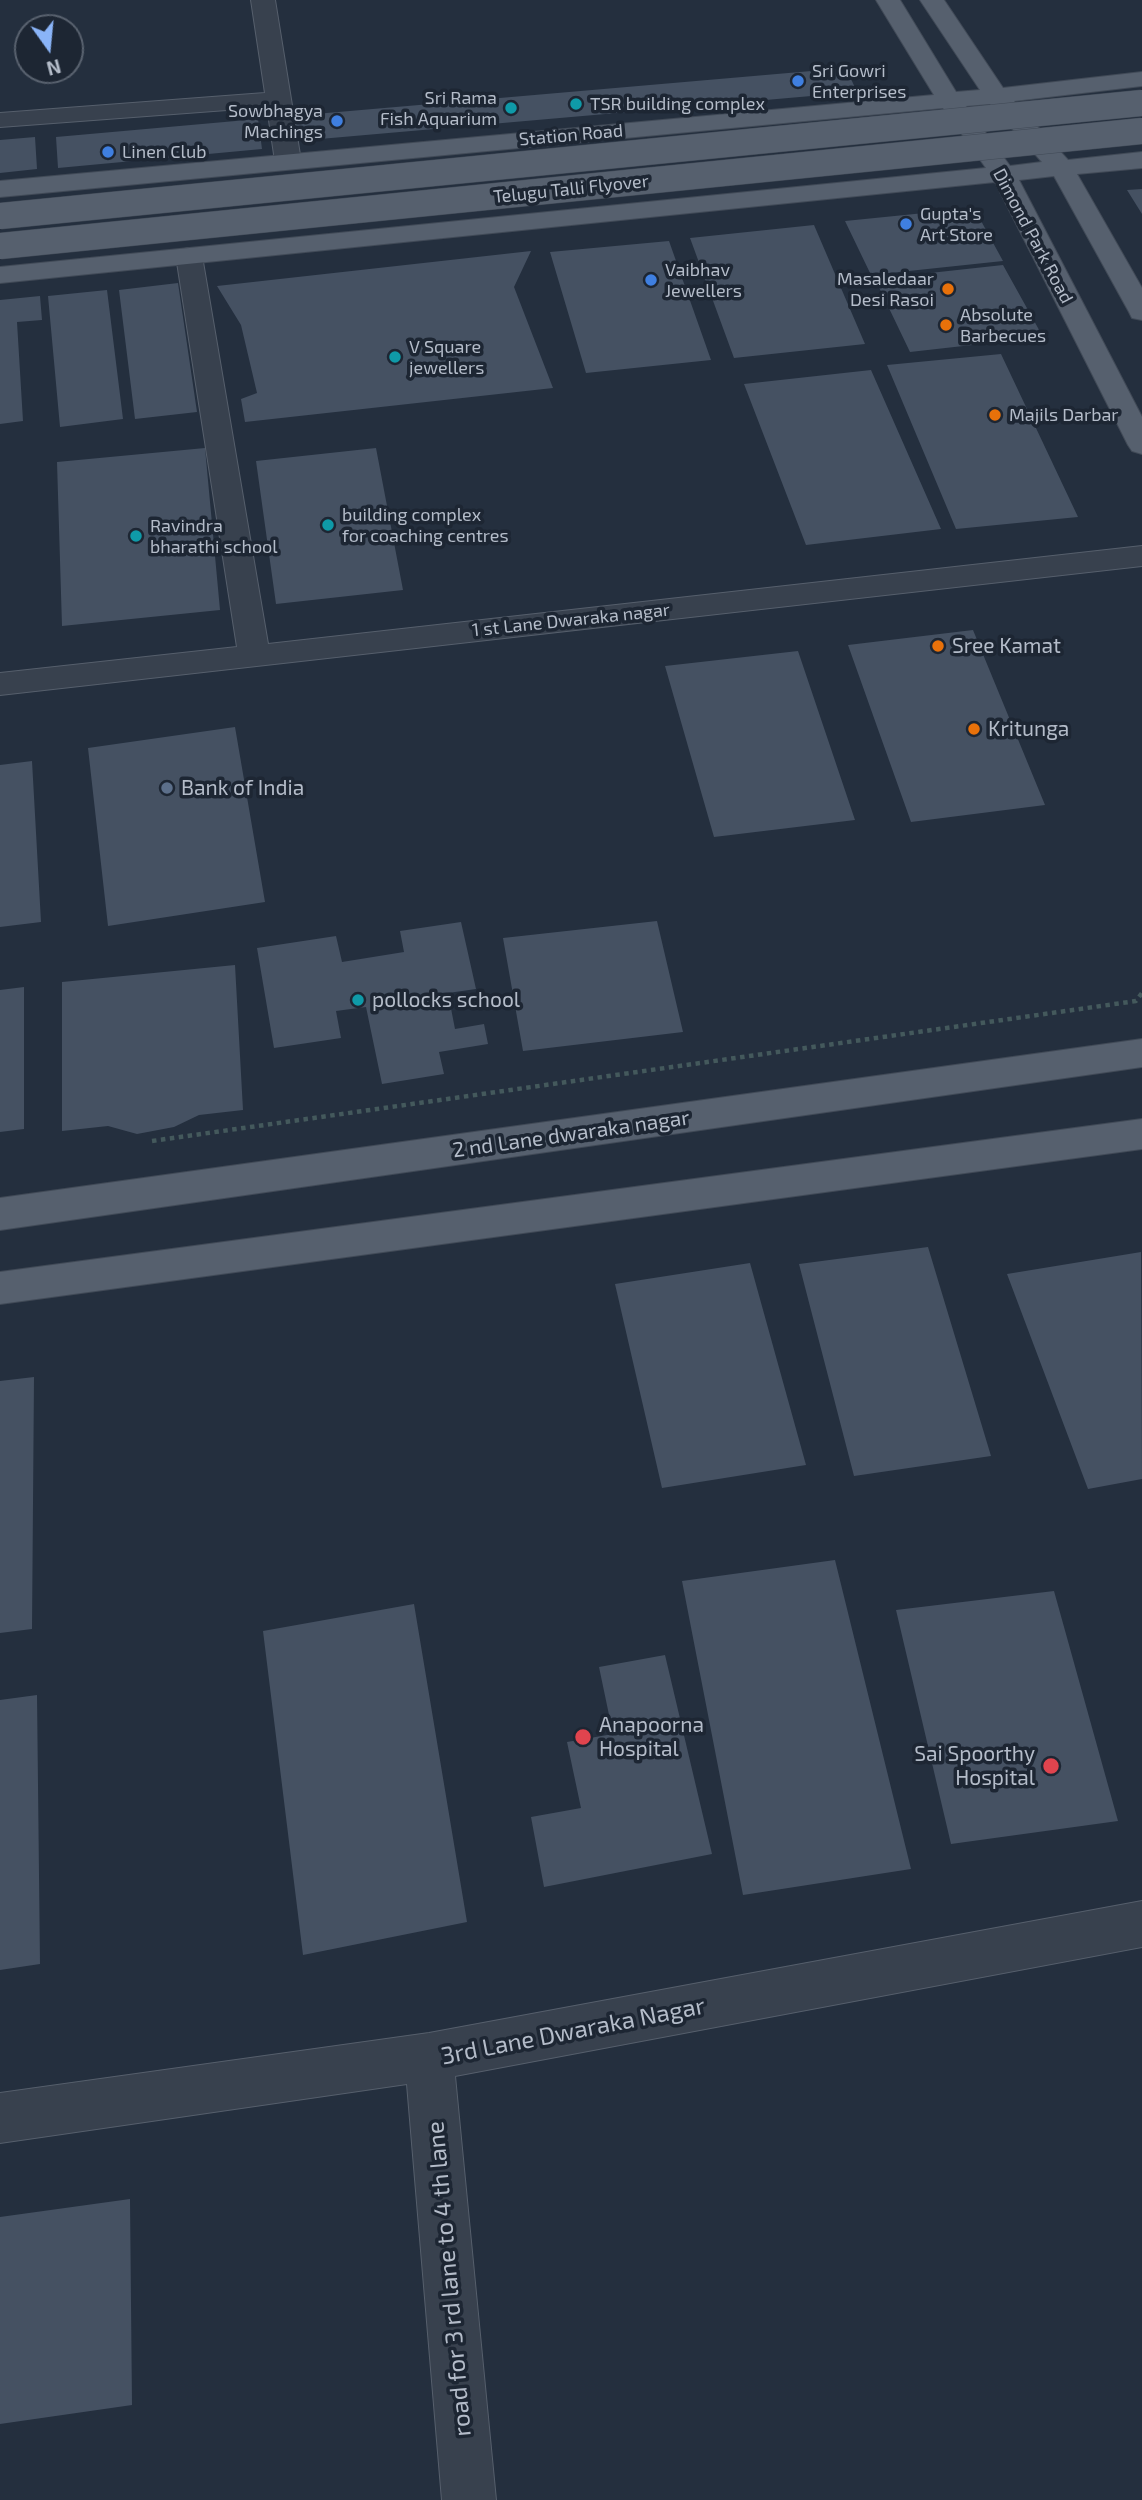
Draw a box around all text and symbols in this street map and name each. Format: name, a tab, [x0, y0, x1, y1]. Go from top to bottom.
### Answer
north arrow	[14, 14, 84, 84]
text: N	[44, 55, 64, 81]
place label: Sri Gowri Enterprises	[812, 60, 906, 102]
marker: Sri Gowri Enterprises	[790, 73, 806, 89]
place label: Sri Rama Fish Aquarium	[380, 87, 497, 130]
place label: TSR building complex	[590, 93, 765, 115]
marker: TSR building complex	[568, 96, 584, 112]
place label: Sowbhagya Machings	[228, 100, 323, 142]
marker: Sri Rama Fish Aquarium	[503, 100, 519, 116]
marker: Sowbhagya Machings	[329, 113, 345, 129]
street label: Station Road	[518, 120, 624, 150]
place label: Linen Club	[122, 141, 206, 163]
marker: Linen Club	[100, 144, 116, 160]
street label: Dimond Park Road	[988, 165, 1078, 307]
street label: Telugu Talli Flyover	[492, 170, 650, 208]
place label: Gupta's Art Store	[920, 203, 993, 246]
marker: Gupta's Art Store	[898, 216, 914, 232]
place label: Vaibhav Jewellers	[665, 259, 742, 302]
place label: Masaledaar Desi Rasoi	[837, 268, 934, 310]
marker: Vaibhav Jewellers	[643, 272, 659, 288]
marker: Masaledaar Desi Rasoi	[940, 281, 956, 297]
place label: Absolute Barbecues	[960, 304, 1046, 346]
marker: Absolute Barbecues	[938, 317, 954, 333]
place label: V Square jewellers	[409, 336, 484, 378]
marker: V Square jewellers	[387, 349, 403, 365]
place label: Majils Darbar	[1009, 404, 1119, 426]
marker: Majils Darbar	[987, 407, 1003, 423]
place label: building complex for coaching centres	[342, 504, 509, 546]
place label: Ravindra bharathi school	[150, 515, 278, 558]
marker: building complex for coaching centres	[320, 517, 336, 533]
marker: Ravindra bharathi school	[128, 528, 144, 544]
street label: 1 st Lane Dwaraka nagar	[471, 599, 671, 641]
place label: Sree Kamat	[952, 633, 1061, 659]
marker: Sree Kamat	[930, 638, 946, 654]
place label: Kritunga	[988, 716, 1069, 742]
marker: Kritunga	[966, 721, 982, 737]
place label: Bank of India	[181, 775, 304, 801]
marker: Bank of India	[159, 780, 175, 796]
place label: pollocks school	[372, 987, 520, 1013]
marker: pollocks school	[350, 992, 366, 1008]
street label: 2 nd Lane dwaraka nagar	[451, 1105, 691, 1163]
place label: Anapoorna Hospital	[599, 1712, 704, 1762]
marker: Anapoorna Hospital	[573, 1727, 593, 1747]
place label: Sai Spoorthy Hospital	[914, 1741, 1035, 1791]
marker: Sai Spoorthy Hospital	[1041, 1756, 1061, 1776]
street label: 3rd Lane Dwaraka Nagar	[439, 1991, 707, 2071]
street label: road for 3 rd lane to 4 th lane	[421, 2120, 477, 2438]

